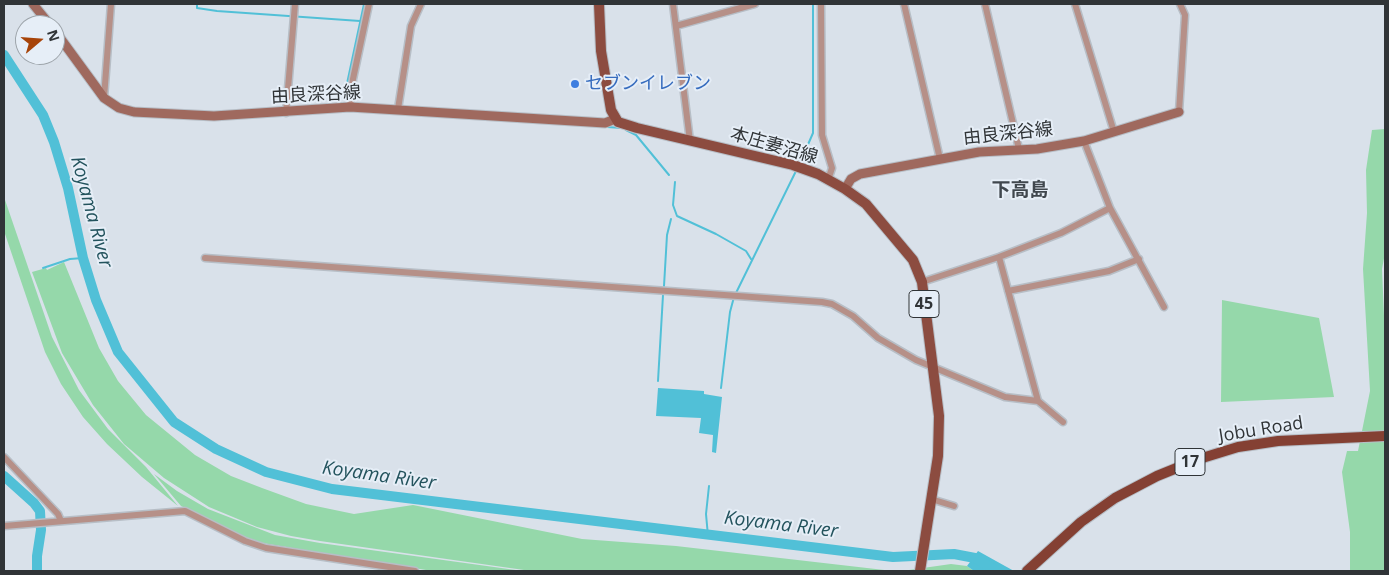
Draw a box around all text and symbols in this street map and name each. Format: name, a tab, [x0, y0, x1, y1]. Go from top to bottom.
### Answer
north arrow	[15, 15, 65, 65]
text: N	[43, 27, 65, 44]
place label: セブンイレブン	[585, 73, 711, 95]
marker: セブンイレブン	[569, 78, 581, 90]
street label: 由良深谷線	[270, 82, 362, 108]
street label: 由良深谷線	[962, 119, 1054, 149]
street label: 本庄妻沼線	[728, 123, 820, 169]
water label: Koyama River	[65, 154, 117, 270]
district label: 下高島	[992, 180, 1048, 202]
road number: 45	[909, 290, 939, 318]
street label: Jobu Road	[1217, 413, 1305, 447]
road number: 17	[1175, 448, 1205, 476]
water label: Koyama River	[321, 457, 437, 495]
water label: Koyama River	[723, 507, 839, 543]

